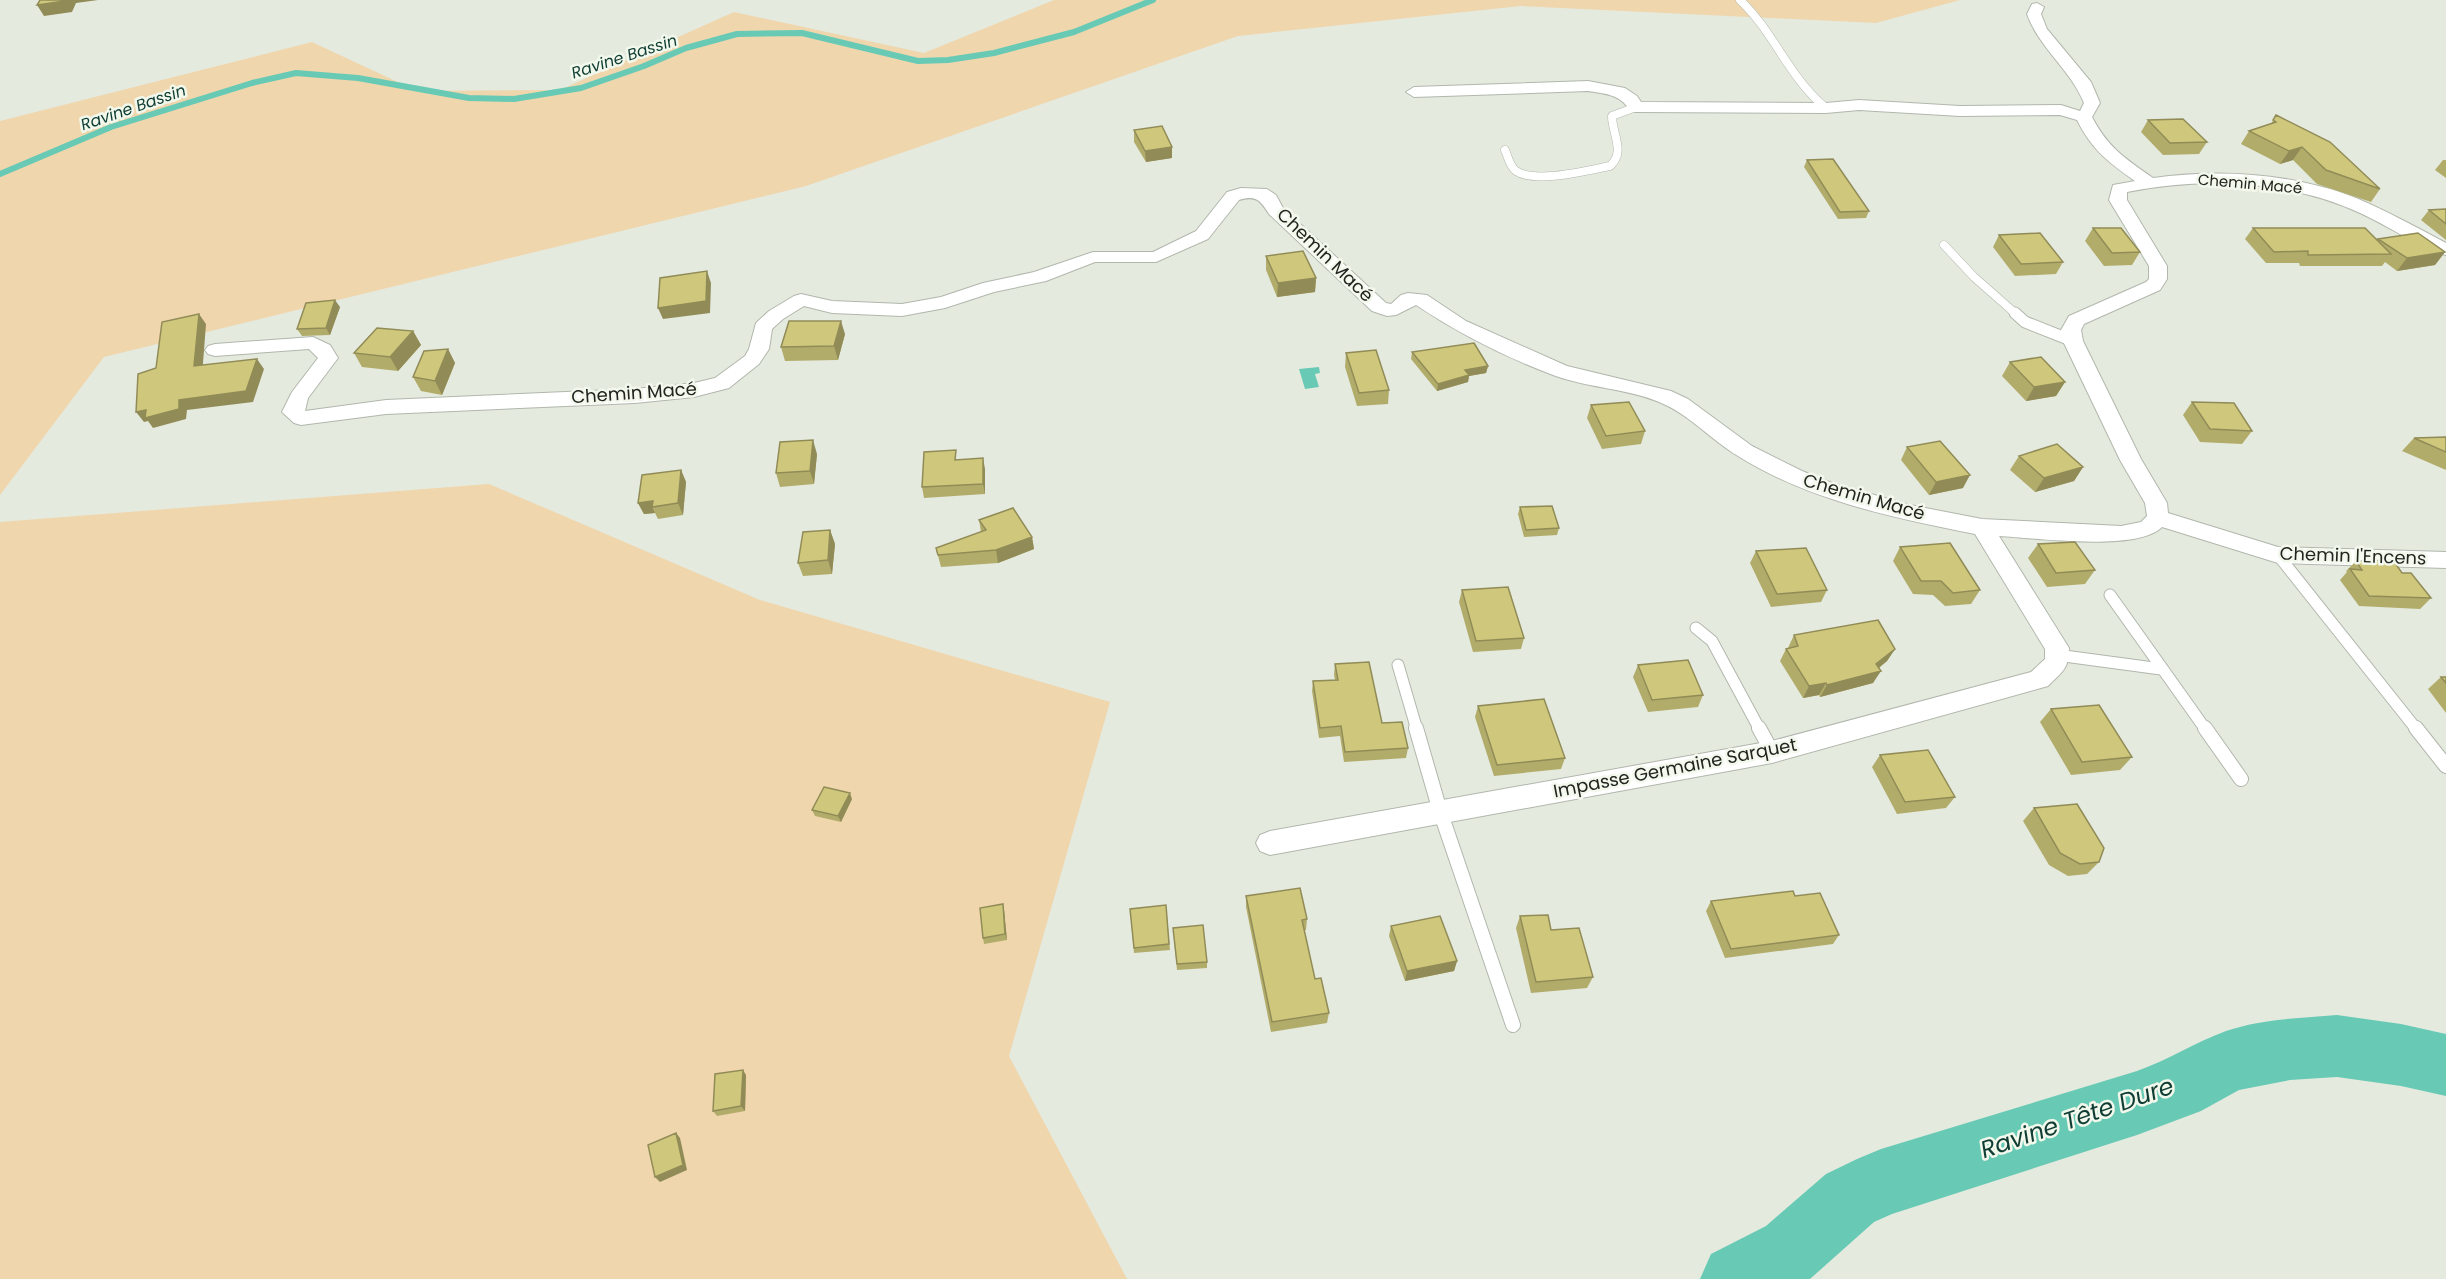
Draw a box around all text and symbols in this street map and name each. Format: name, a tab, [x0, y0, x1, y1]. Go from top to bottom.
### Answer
water label: Ravine Bassin	[568, 29, 680, 84]
water label: Ravine Bassin	[77, 79, 189, 136]
street label: Chemin Macé	[2197, 168, 2303, 199]
street label: Chemin Macé	[1271, 202, 1379, 307]
street label: Chemin Macé	[570, 376, 697, 409]
street label: Chemin Macé	[1800, 467, 1928, 526]
street label: Chemin l'Encens	[2279, 540, 2427, 571]
street label: Impasse Germaine Sarquet	[1551, 732, 1799, 803]
water label: Ravine Tête Dure	[1976, 1069, 2178, 1166]

